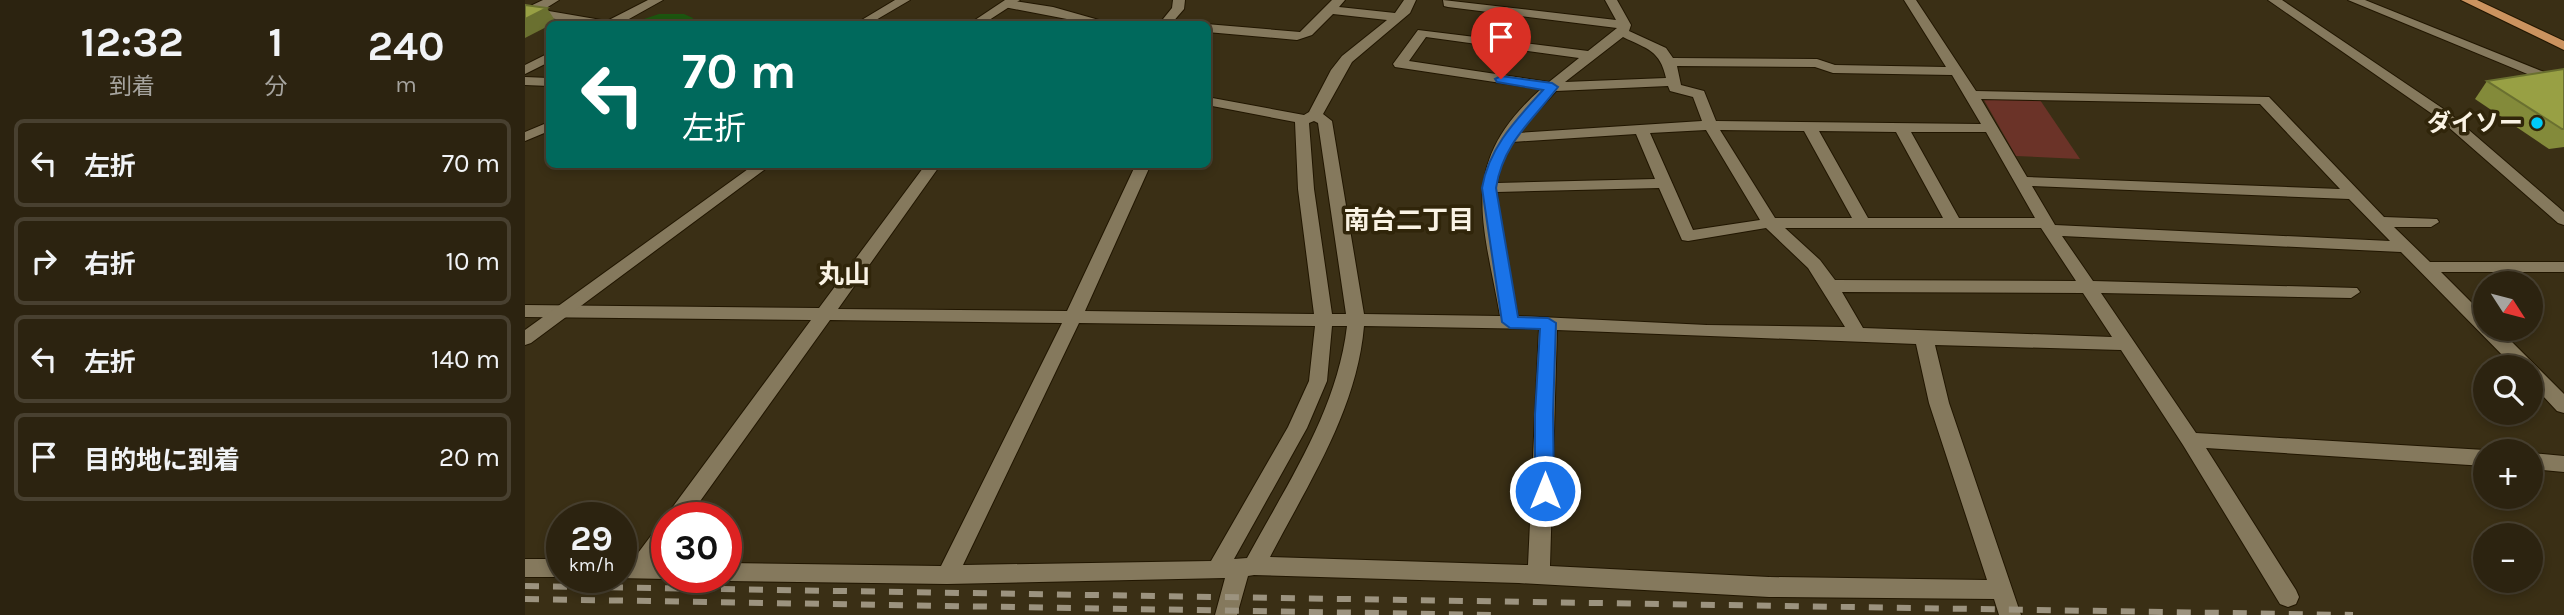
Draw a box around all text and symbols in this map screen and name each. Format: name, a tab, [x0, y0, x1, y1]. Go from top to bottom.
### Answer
pin	[1471, 7, 1531, 79]
text: 12:32	[80, 17, 184, 67]
text: 1	[268, 17, 283, 67]
icon: arrive	[1482, 18, 1520, 56]
text: 240	[368, 21, 445, 71]
text: 70 m	[682, 43, 796, 100]
icon: left	[567, 49, 658, 140]
text: m	[395, 71, 417, 98]
text: 到着	[109, 73, 155, 100]
text: 分	[264, 73, 287, 100]
place label: ダイソー	[2427, 109, 2523, 137]
text: 左折	[682, 110, 746, 147]
marker: ダイソー	[2529, 115, 2545, 131]
icon: left	[25, 144, 63, 182]
text: 70 m	[442, 148, 500, 179]
text: 左折	[84, 151, 136, 182]
district label: 南台二丁目	[1344, 205, 1474, 236]
icon: right	[25, 242, 63, 280]
text: 10 m	[445, 246, 500, 277]
text: 右折	[84, 249, 136, 280]
district label: 丸山	[818, 259, 870, 290]
north arrow	[2473, 271, 2543, 341]
map controls	[2473, 271, 2543, 593]
icon: left	[25, 340, 63, 378]
text: 140 m	[431, 344, 500, 375]
text: 左折	[84, 347, 136, 378]
button: search	[2473, 355, 2543, 425]
icon: arrive	[25, 438, 63, 476]
button: +	[2473, 439, 2543, 509]
text: 20 m	[439, 442, 500, 473]
text: 目的地に到着	[84, 445, 240, 476]
position arrow	[1508, 454, 1582, 528]
speed limit sign: 30	[651, 502, 742, 593]
text: 29	[570, 518, 613, 559]
button: −	[2473, 523, 2543, 593]
text: km/h	[569, 554, 614, 576]

